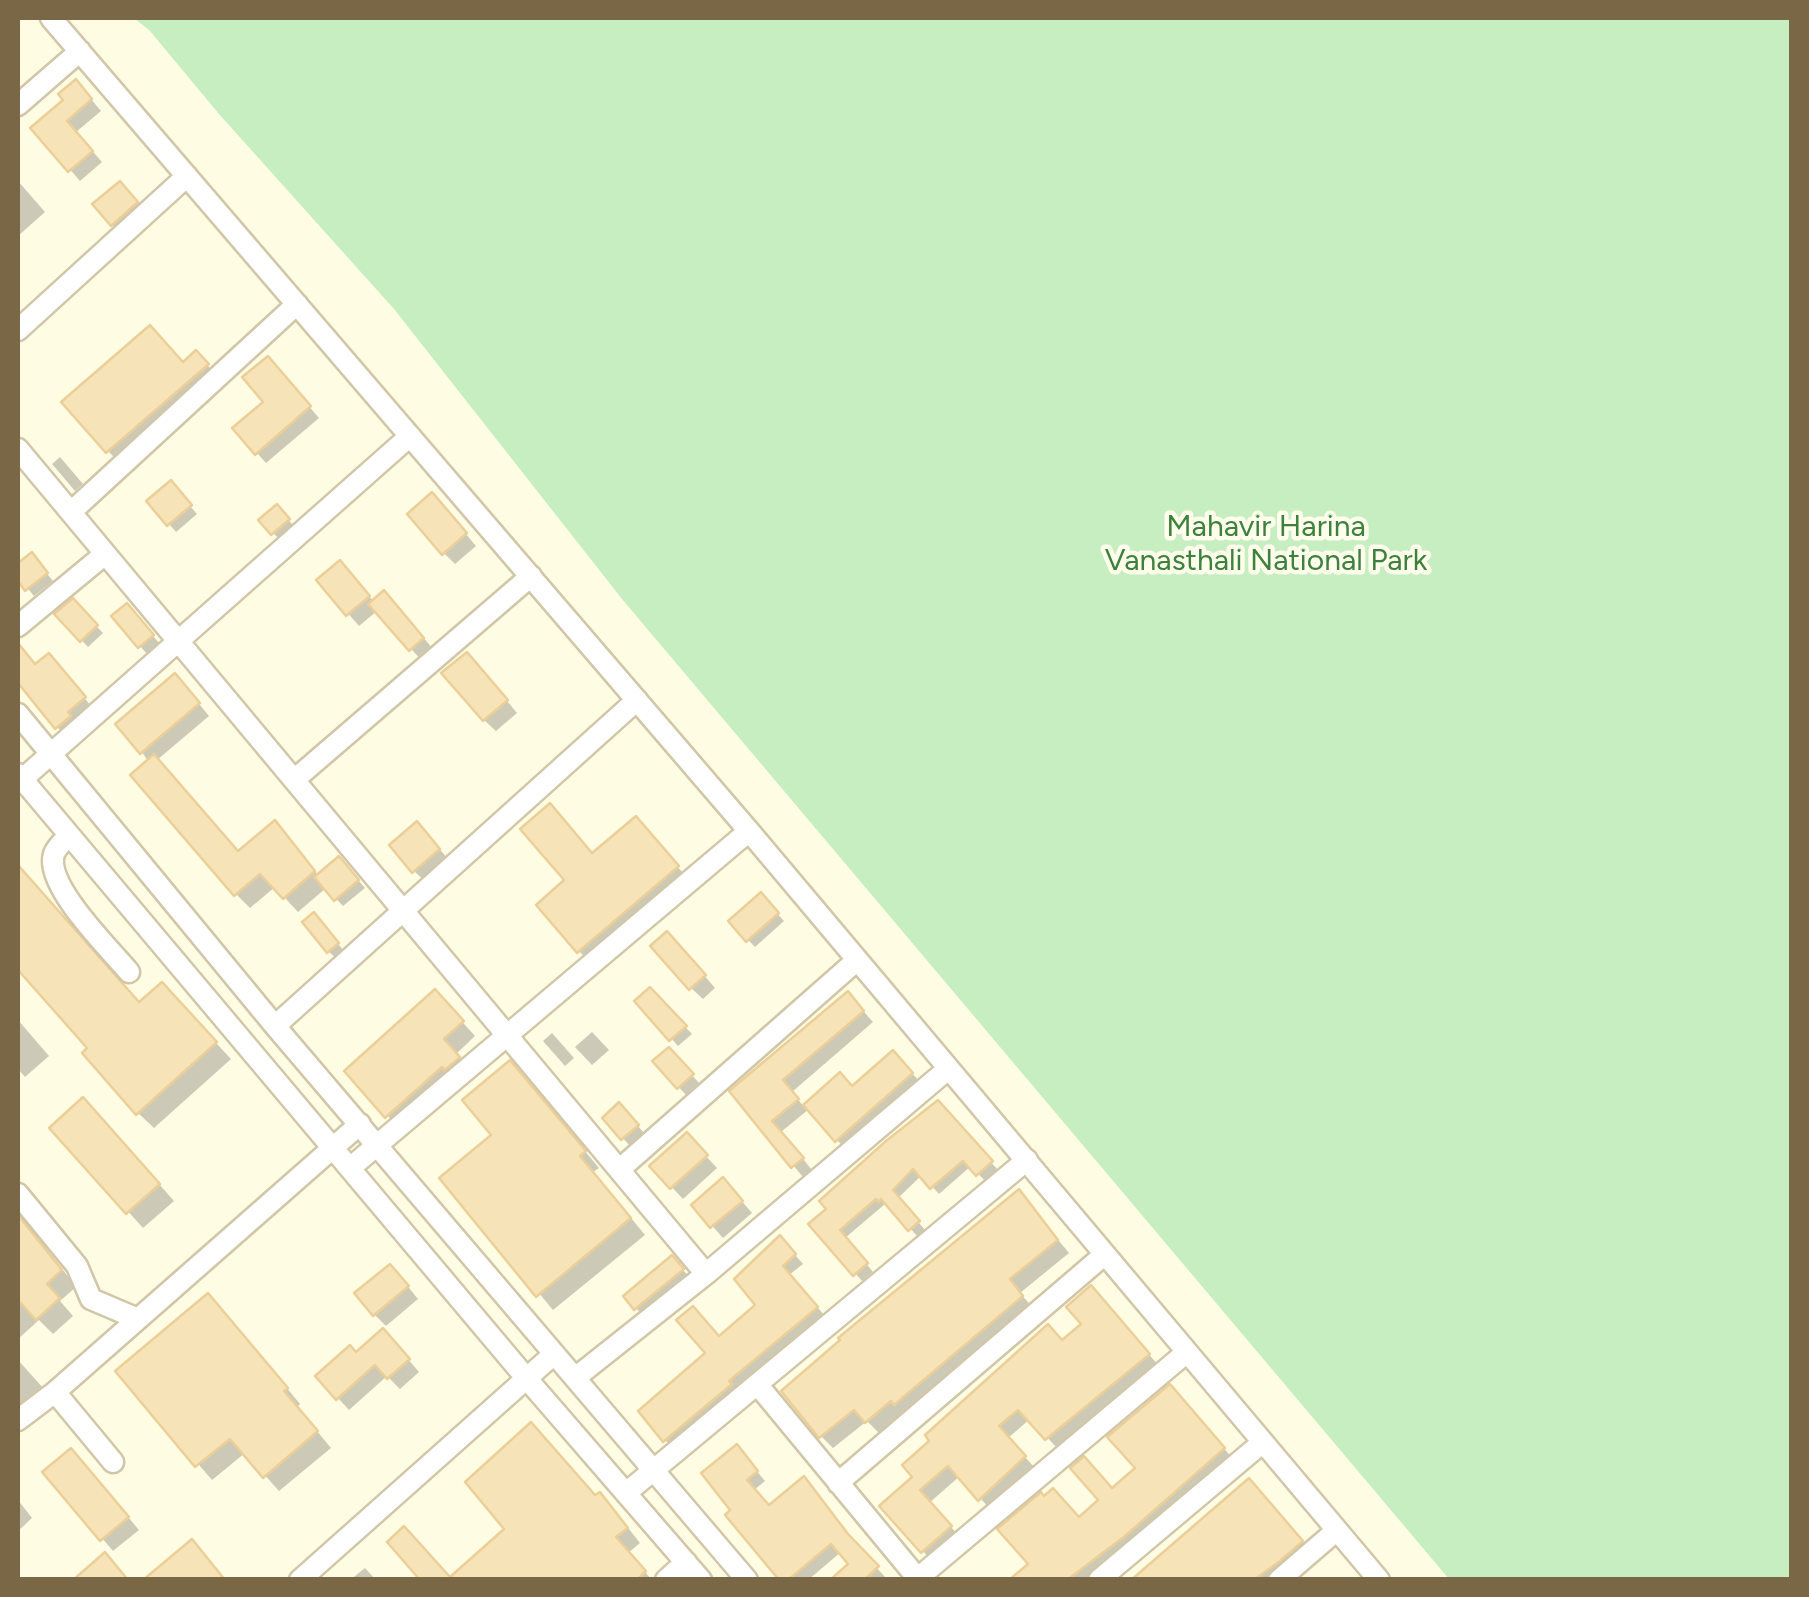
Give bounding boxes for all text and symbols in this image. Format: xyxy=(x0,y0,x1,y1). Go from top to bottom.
park label: Mahavir Harina Vanasthali National Park xyxy=(1105,509,1427,580)

